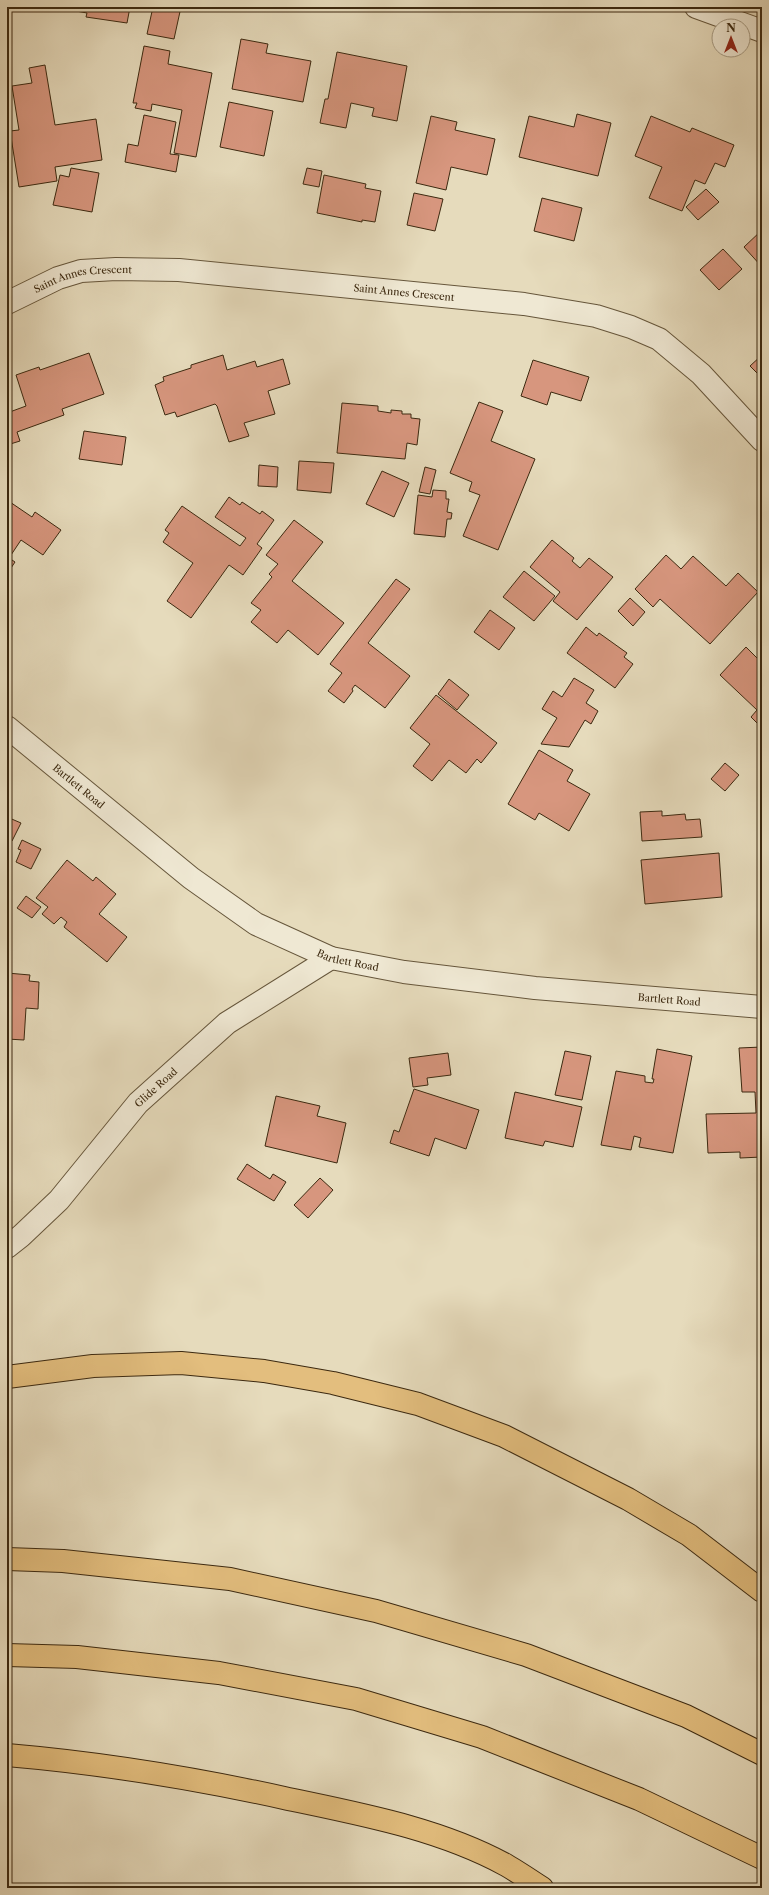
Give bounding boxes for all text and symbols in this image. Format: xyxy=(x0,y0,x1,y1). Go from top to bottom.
north arrow xyxy=(711,18,751,58)
text: N xyxy=(726,21,736,35)
street label: Saint Annes Crescent xyxy=(32,263,132,296)
street label: Saint Annes Crescent xyxy=(353,281,456,304)
street label: Bartlett Road xyxy=(50,761,107,811)
street label: Bartlett Road xyxy=(315,947,380,974)
street label: Bartlett Road xyxy=(637,991,701,1009)
street label: Glide Road xyxy=(132,1065,180,1110)

